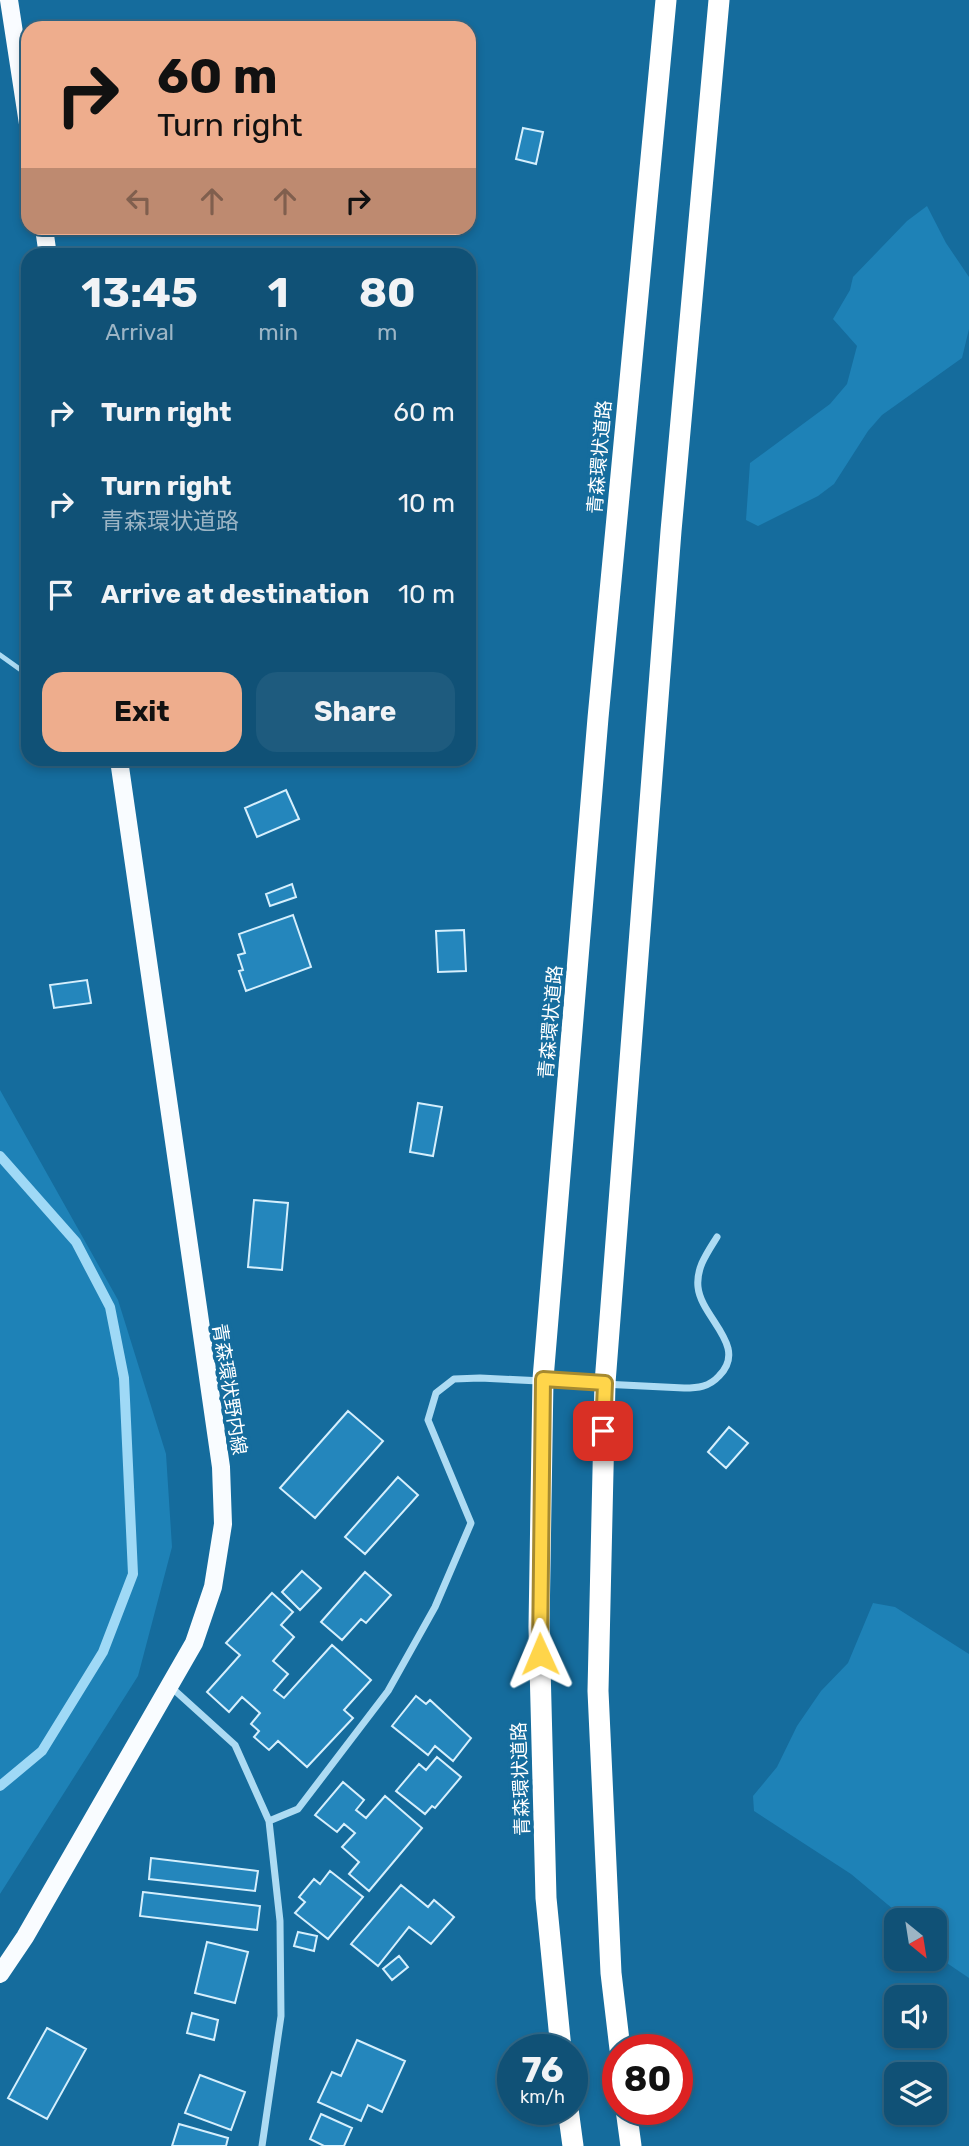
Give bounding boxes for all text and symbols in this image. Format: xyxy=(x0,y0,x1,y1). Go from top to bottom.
text: 60 m xyxy=(157,47,278,105)
icon: right xyxy=(42,49,133,140)
text: Turn right xyxy=(157,106,302,144)
icon: left xyxy=(120,182,158,220)
icon: ahead xyxy=(193,182,231,220)
icon: ahead xyxy=(266,182,304,220)
icon: right xyxy=(339,182,377,220)
text: 13:45 xyxy=(81,268,198,318)
text: 1 xyxy=(268,268,289,318)
text: 80 xyxy=(359,268,416,318)
text: Arrival xyxy=(105,318,174,346)
text: min xyxy=(258,318,298,346)
text: m xyxy=(377,318,397,346)
icon: right xyxy=(42,394,80,432)
text: Turn right xyxy=(101,397,231,428)
text: 60 m xyxy=(393,397,455,428)
street label: 青森環状道路 xyxy=(583,399,616,515)
text: Turn right xyxy=(101,471,231,502)
icon: right xyxy=(42,485,80,523)
text: 10 m xyxy=(398,488,455,519)
text: 青森環状道路 xyxy=(101,507,239,535)
icon: arrive xyxy=(42,576,80,614)
text: Arrive at destination xyxy=(101,579,369,610)
text: 10 m xyxy=(398,579,455,610)
button: Exit xyxy=(42,672,242,752)
button: Share xyxy=(256,672,455,752)
street label: 青森環状道路 xyxy=(534,964,567,1080)
street label: 青森環状野内線 xyxy=(208,1322,251,1457)
pin xyxy=(573,1401,633,1461)
icon: arrive xyxy=(584,1412,622,1450)
position arrow xyxy=(503,1617,577,1691)
street label: 青森環状道路 xyxy=(507,1722,534,1836)
north arrow xyxy=(884,1908,947,1970)
map controls xyxy=(884,1908,947,2125)
button: sound xyxy=(884,1985,947,2048)
speed limit sign: 80 xyxy=(602,2034,693,2125)
text: 76 xyxy=(522,2049,563,2091)
button: layers xyxy=(884,2062,947,2125)
text: km/h xyxy=(520,2086,565,2108)

